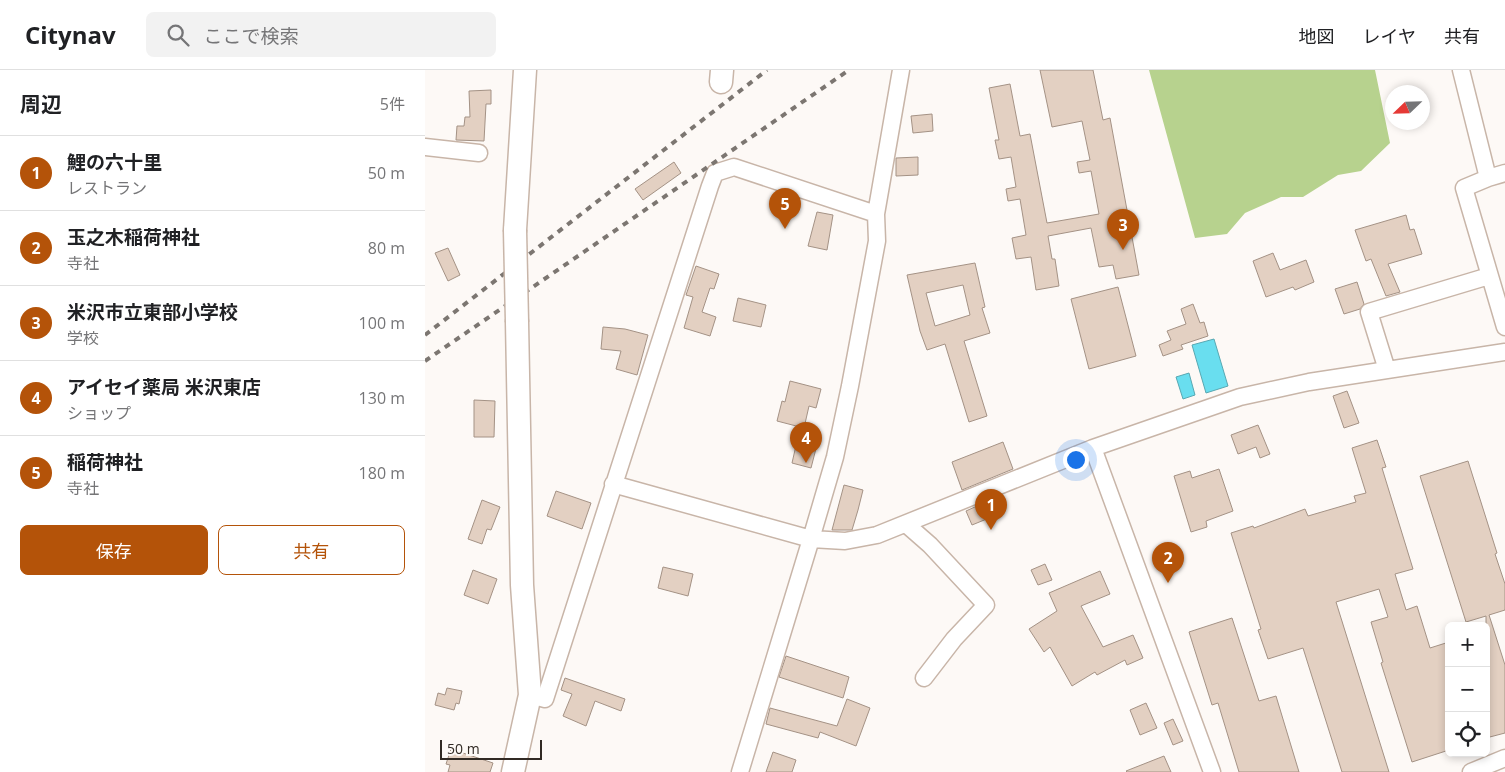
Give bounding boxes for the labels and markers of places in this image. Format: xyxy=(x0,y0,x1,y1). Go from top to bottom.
pin: 5 xyxy=(769,188,801,229)
pin: 3 xyxy=(1107,209,1139,250)
pin: 4 xyxy=(790,422,822,463)
pin: 1 xyxy=(975,489,1007,530)
pin: 2 xyxy=(1152,542,1184,583)

